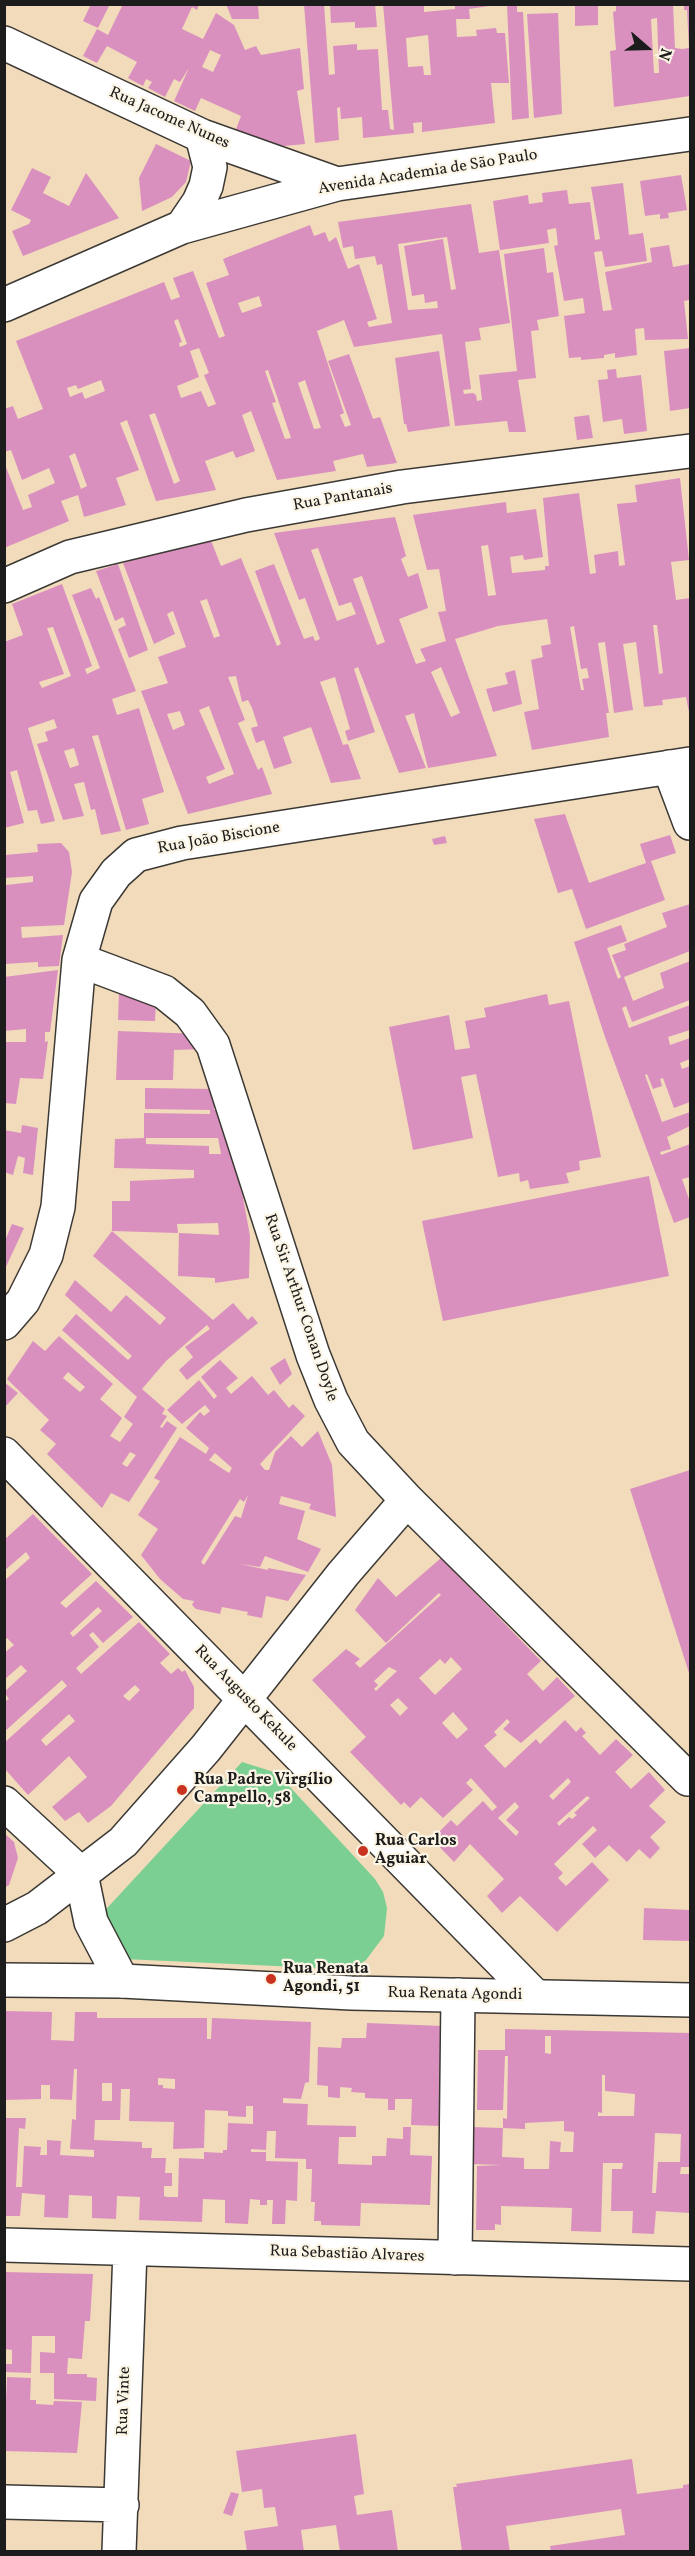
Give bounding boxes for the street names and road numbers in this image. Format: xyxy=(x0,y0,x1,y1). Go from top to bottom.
street label: Rua Jacome Nunes xyxy=(106,84,232,154)
street label: Avenida Academia de São Paulo xyxy=(317,146,539,200)
street label: Rua Pantanais xyxy=(292,480,394,516)
street label: Rua João Biscione xyxy=(156,819,282,859)
street label: Rua Sir Arthur Conan Doyle xyxy=(259,1212,341,1404)
street label: Rua Augusto Kekule xyxy=(189,1642,301,1756)
street label: Rua Renata Agondi xyxy=(387,1984,523,2006)
street label: Rua Sebastião Alvares xyxy=(269,2243,425,2267)
street label: Rua Vinte xyxy=(114,2366,136,2436)

